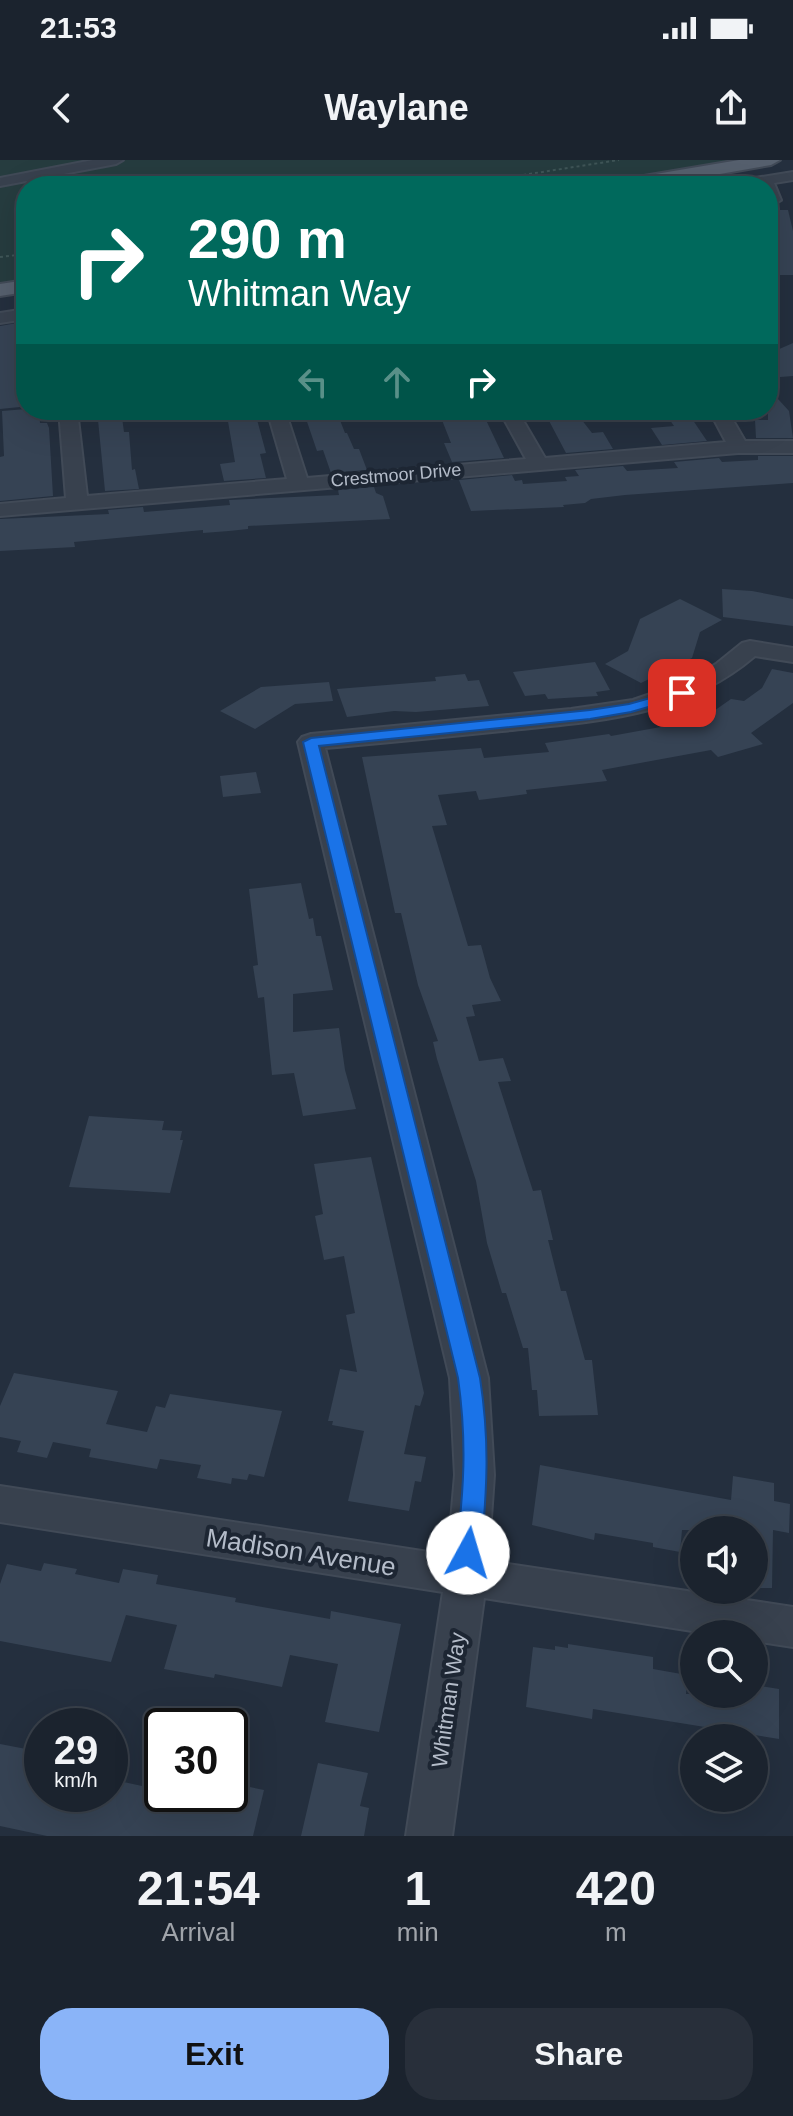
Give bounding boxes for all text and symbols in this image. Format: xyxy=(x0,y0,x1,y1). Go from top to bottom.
text: 21:53 xyxy=(40,11,117,44)
icon: back xyxy=(40,86,84,130)
icon: share xyxy=(709,86,753,130)
text: Waylane xyxy=(324,87,469,128)
text: 290 m xyxy=(188,207,347,270)
icon: right xyxy=(56,208,160,312)
text: Whitman Way xyxy=(188,273,411,314)
icon: left xyxy=(291,360,335,404)
icon: ahead xyxy=(375,360,419,404)
icon: right xyxy=(459,360,503,404)
street label: Crestmoor Drive xyxy=(330,459,462,491)
pin xyxy=(648,659,716,727)
icon: arrive xyxy=(660,671,704,715)
position arrow xyxy=(426,1511,510,1595)
map controls xyxy=(680,1516,768,1812)
button: sound xyxy=(680,1516,768,1604)
street label: Madison Avenue xyxy=(204,1522,398,1582)
button: search xyxy=(680,1620,768,1708)
street label: Whitman Way xyxy=(427,1631,470,1769)
speed limit sign: 30 xyxy=(144,1708,248,1812)
button: layers xyxy=(680,1724,768,1812)
text: 29 xyxy=(54,1728,98,1772)
text: km/h xyxy=(54,1769,98,1791)
text: 21:54 xyxy=(137,1862,260,1915)
text: 1 xyxy=(404,1862,431,1915)
text: 420 xyxy=(576,1862,656,1915)
text: Arrival xyxy=(162,1917,235,1947)
text: min xyxy=(397,1917,439,1947)
text: m xyxy=(605,1917,627,1947)
button: Exit xyxy=(40,2008,389,2100)
button: Share xyxy=(405,2008,753,2100)

